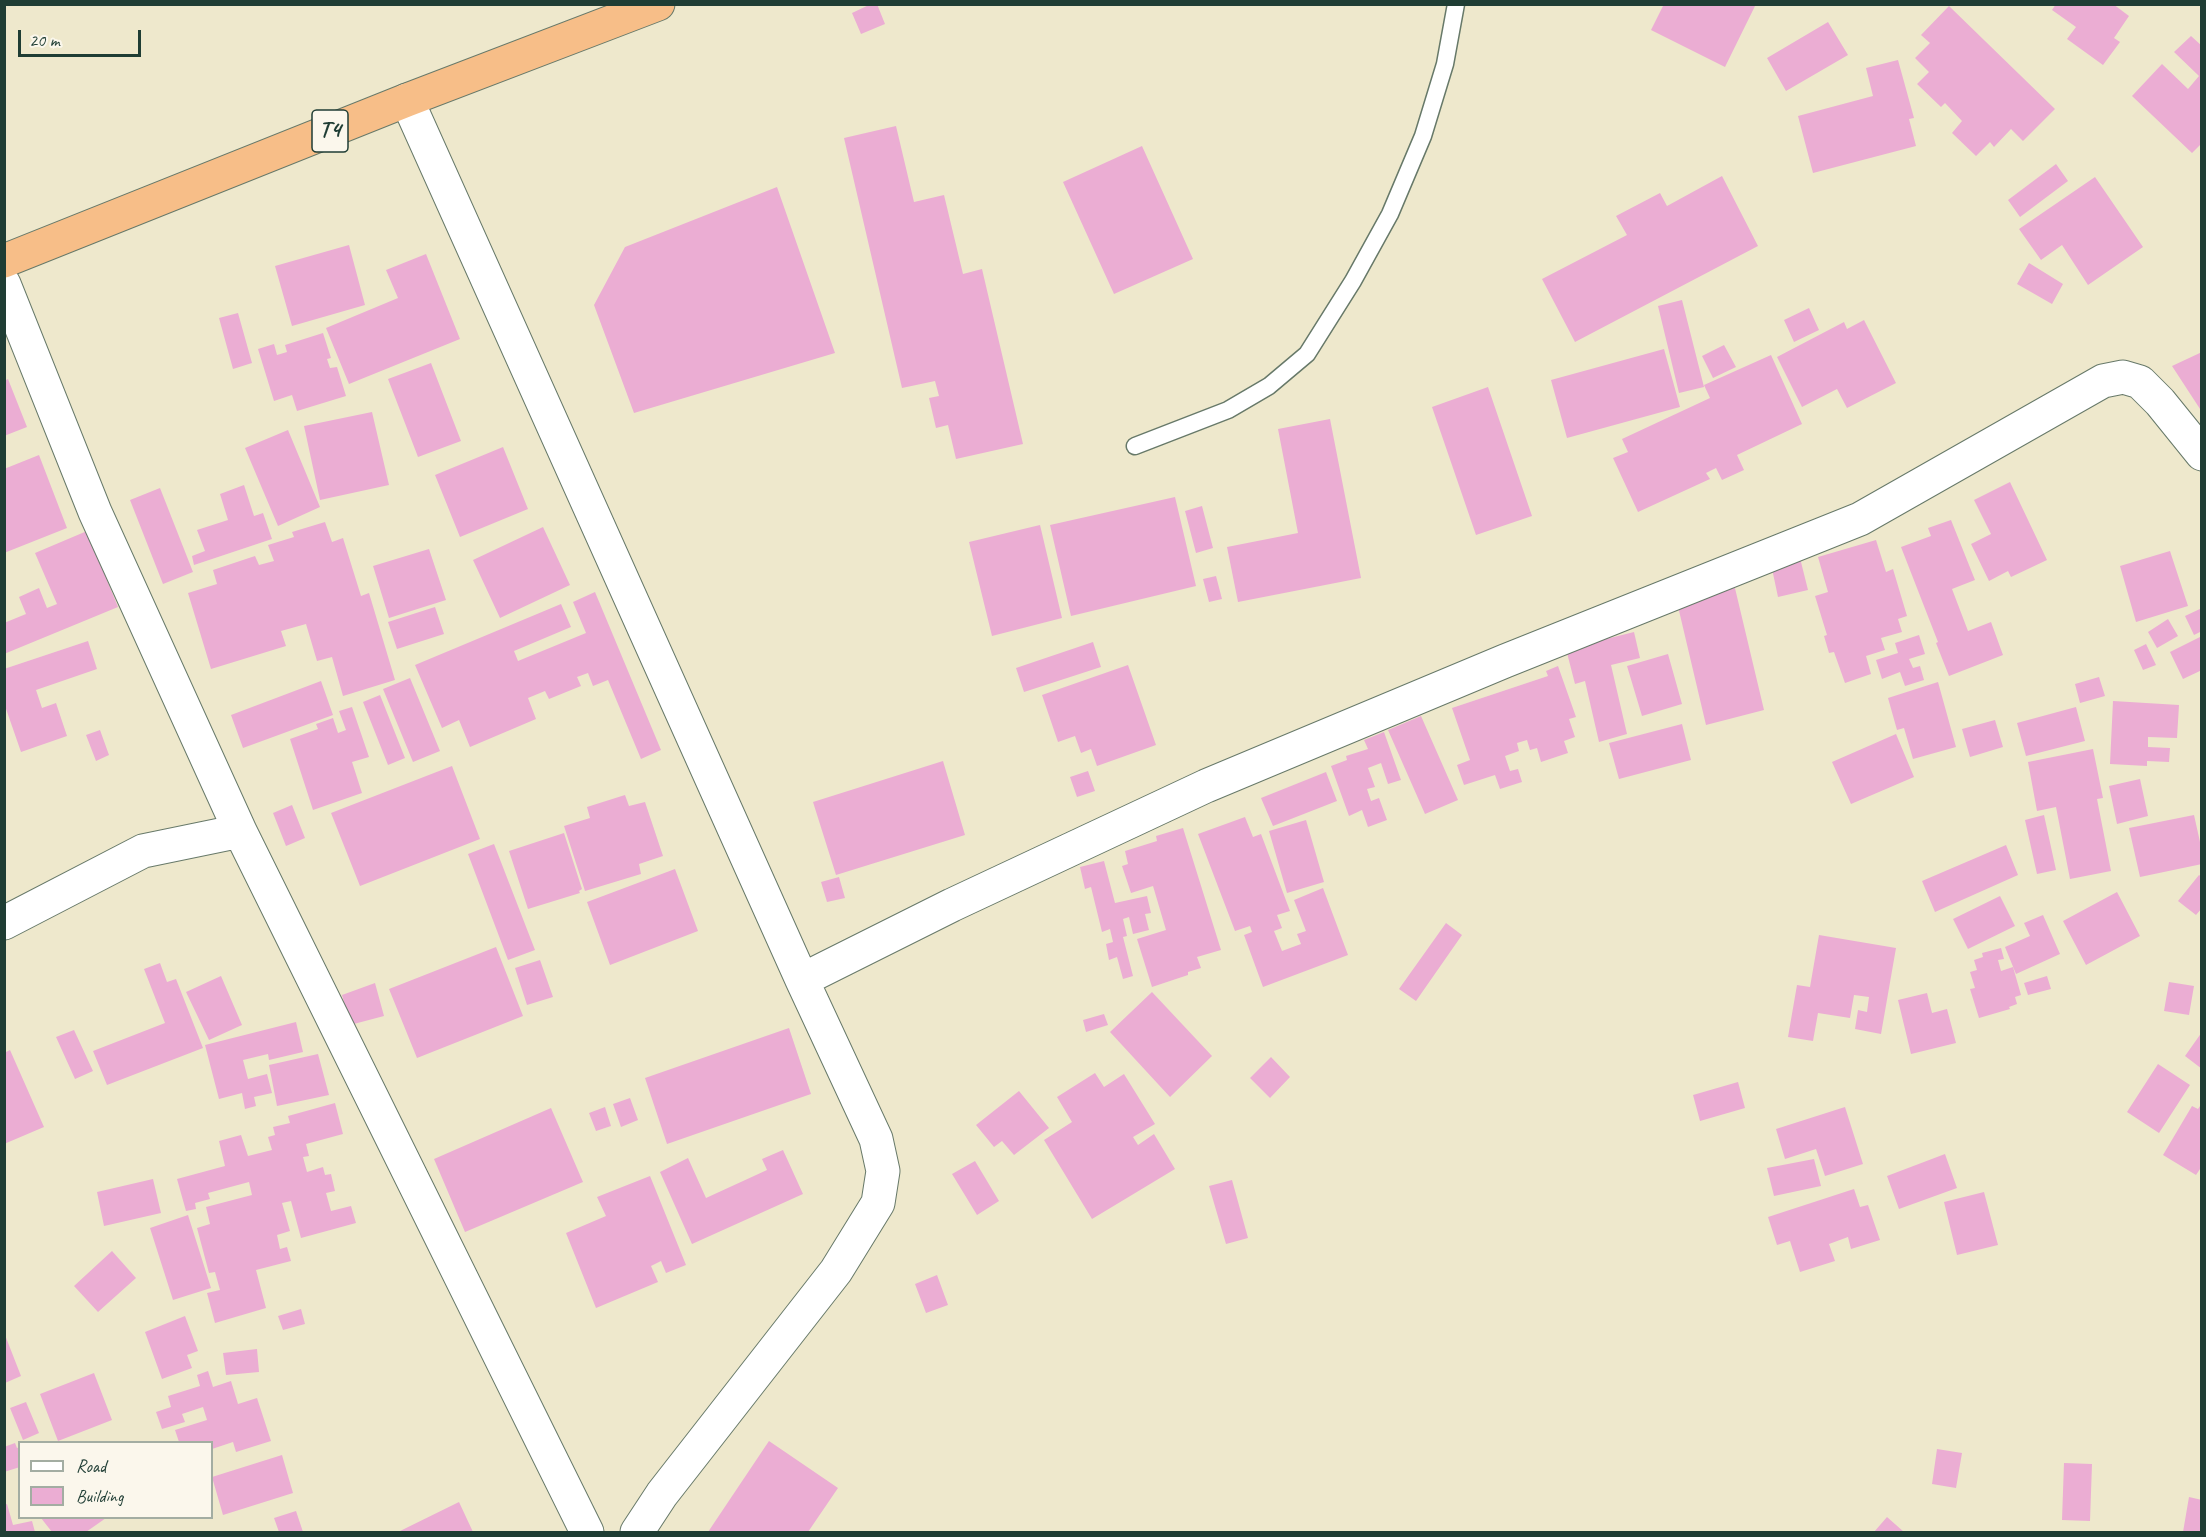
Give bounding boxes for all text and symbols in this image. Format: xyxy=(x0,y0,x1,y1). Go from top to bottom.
scale bar xyxy=(21,18,144,56)
text: 20 m xyxy=(29,29,60,51)
road number: T4 xyxy=(312,110,348,152)
legend xyxy=(18,1441,213,1519)
text: Road xyxy=(76,1455,106,1477)
text: Building xyxy=(76,1485,123,1507)

